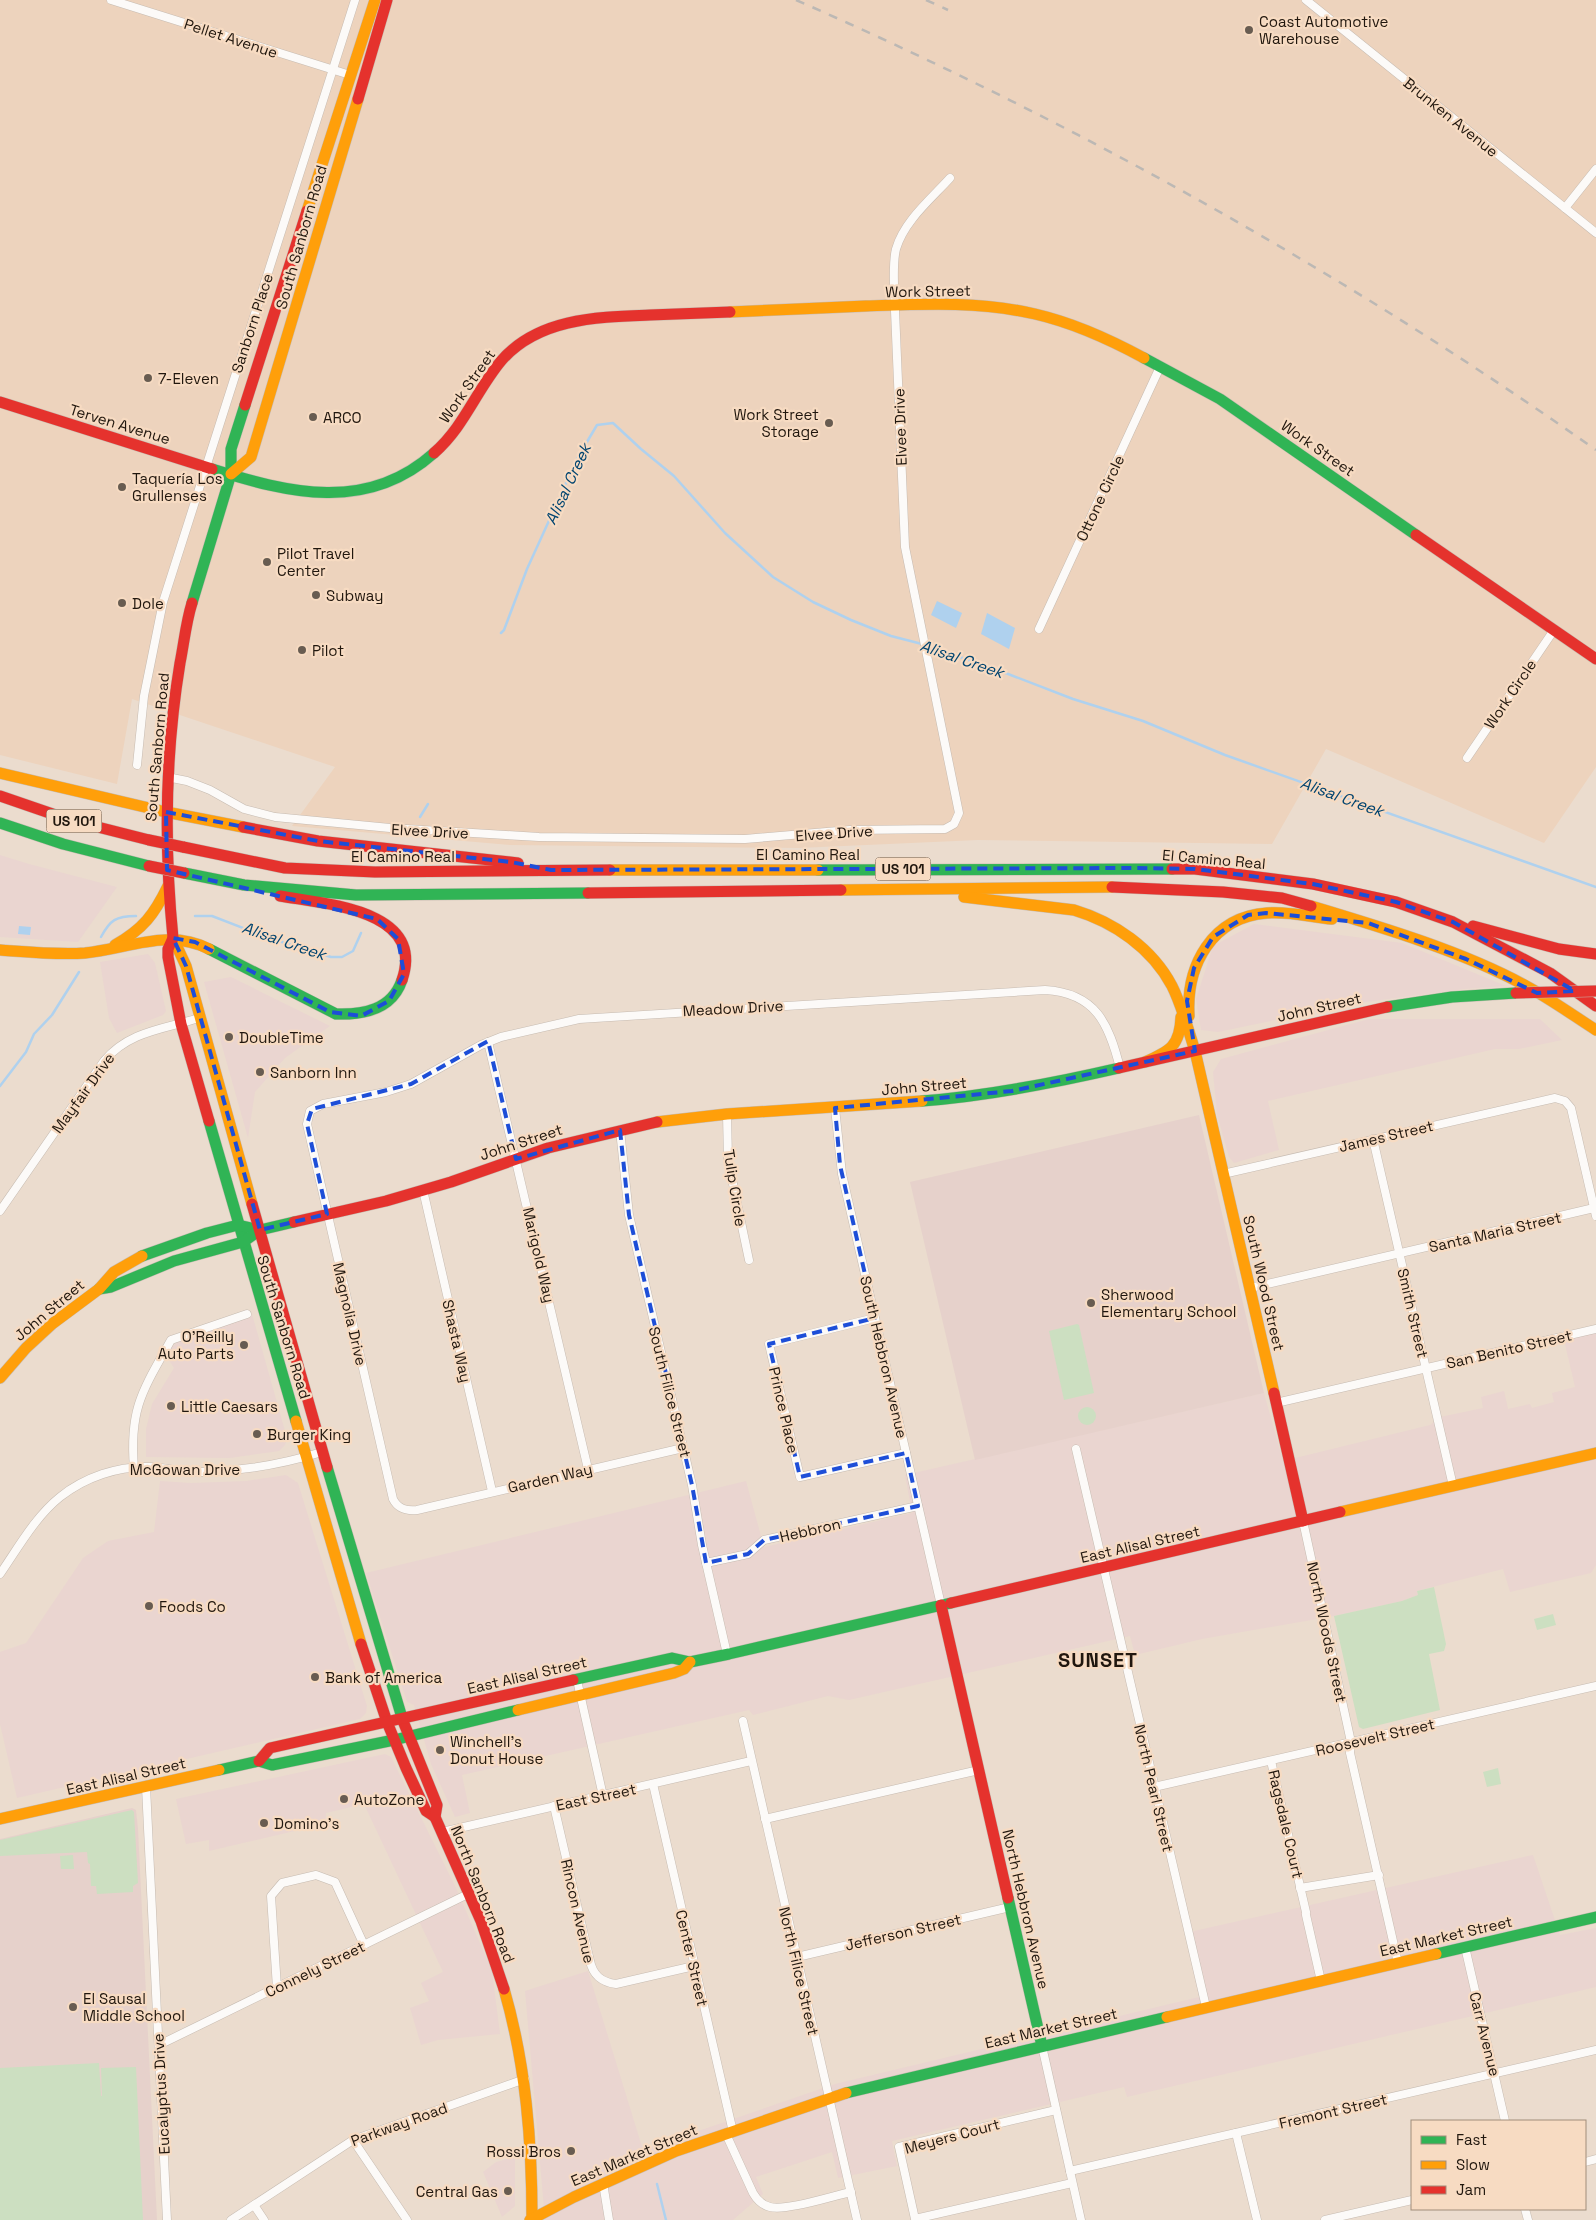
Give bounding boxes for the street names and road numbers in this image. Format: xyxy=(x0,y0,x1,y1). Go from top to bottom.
street label: Pellet Avenue xyxy=(182,14,280,62)
street label: Brunken Avenue xyxy=(1400,73,1502,161)
street label: South Sanborn Road xyxy=(271,163,331,311)
street label: Sanborn Place xyxy=(227,271,277,375)
street label: Work Street xyxy=(885,281,971,301)
street label: Work Street xyxy=(435,345,499,427)
street label: Elvee Drive xyxy=(889,388,911,466)
street label: Terven Avenue xyxy=(67,400,173,448)
street label: Work Street xyxy=(1277,416,1359,480)
street label: Ottone Circle xyxy=(1072,452,1128,544)
street label: Work Circle xyxy=(1480,655,1540,732)
street label: South Sanborn Road xyxy=(141,672,173,822)
road number: US 101 xyxy=(46,809,102,832)
street label: Elvee Drive xyxy=(391,819,469,843)
street label: Elvee Drive xyxy=(795,821,873,845)
street label: El Camino Real xyxy=(756,845,860,864)
street label: El Camino Real xyxy=(1161,845,1267,873)
street label: El Camino Real xyxy=(351,847,455,866)
road number: US 101 xyxy=(876,858,930,881)
street label: John Street xyxy=(1275,988,1363,1026)
street label: Meadow Drive xyxy=(682,996,784,1020)
street label: Mayfair Drive xyxy=(47,1049,119,1137)
street label: John Street xyxy=(880,1073,968,1099)
street label: James Street xyxy=(1337,1116,1435,1156)
street label: John Street xyxy=(477,1120,565,1164)
street label: Tulip Circle xyxy=(720,1148,750,1228)
street label: Marigold Way xyxy=(519,1205,559,1305)
street label: Santa Maria Street xyxy=(1427,1207,1563,1256)
street label: South Wood Street xyxy=(1239,1213,1289,1353)
street label: South Sanborn Road xyxy=(253,1253,315,1401)
street label: Magnolia Drive xyxy=(329,1261,371,1368)
street label: Smith Street xyxy=(1393,1266,1433,1360)
street label: South Hebbron Avenue xyxy=(856,1274,912,1440)
street label: John Street xyxy=(10,1275,88,1345)
street label: Shasta Way xyxy=(438,1298,476,1384)
street label: South Filice Street xyxy=(645,1325,695,1460)
street label: San Benito Street xyxy=(1444,1325,1574,1373)
street label: Prince Place xyxy=(765,1365,803,1455)
street label: Garden Way xyxy=(506,1459,594,1497)
street label: McGowan Drive xyxy=(130,1460,240,1479)
street label: Hebbron xyxy=(778,1514,842,1546)
street label: East Alisal Street xyxy=(1078,1521,1202,1567)
street label: North Woods Street xyxy=(1303,1560,1351,1704)
street label: East Alisal Street xyxy=(465,1652,589,1698)
street label: Roosevelt Street xyxy=(1314,1714,1436,1760)
street label: North Pearl Street xyxy=(1130,1722,1178,1854)
street label: East Alisal Street xyxy=(64,1753,188,1799)
street label: Ragsdale Court xyxy=(1264,1768,1308,1880)
street label: East Street xyxy=(554,1779,638,1815)
street label: North Sanborn Road xyxy=(447,1823,519,1965)
street label: North Hebbron Avenue xyxy=(998,1827,1054,1991)
street label: Rincon Avenue xyxy=(557,1857,599,1965)
street label: North Filice Street xyxy=(775,1905,823,2037)
street label: Center Street xyxy=(672,1908,712,2008)
street label: Jefferson Street xyxy=(843,1909,963,1955)
street label: East Market Street xyxy=(1378,1911,1514,1961)
street label: Connely Street xyxy=(262,1937,368,2001)
street label: Carr Avenue xyxy=(1465,1990,1505,2078)
street label: East Market Street xyxy=(983,2003,1119,2053)
street label: Eucalyptus Drive xyxy=(148,2033,174,2155)
street label: Fremont Street xyxy=(1277,2089,1389,2133)
street label: Parkway Road xyxy=(348,2098,450,2150)
street label: Meyers Court xyxy=(902,2114,1002,2158)
street label: East Market Street xyxy=(568,2120,700,2190)

